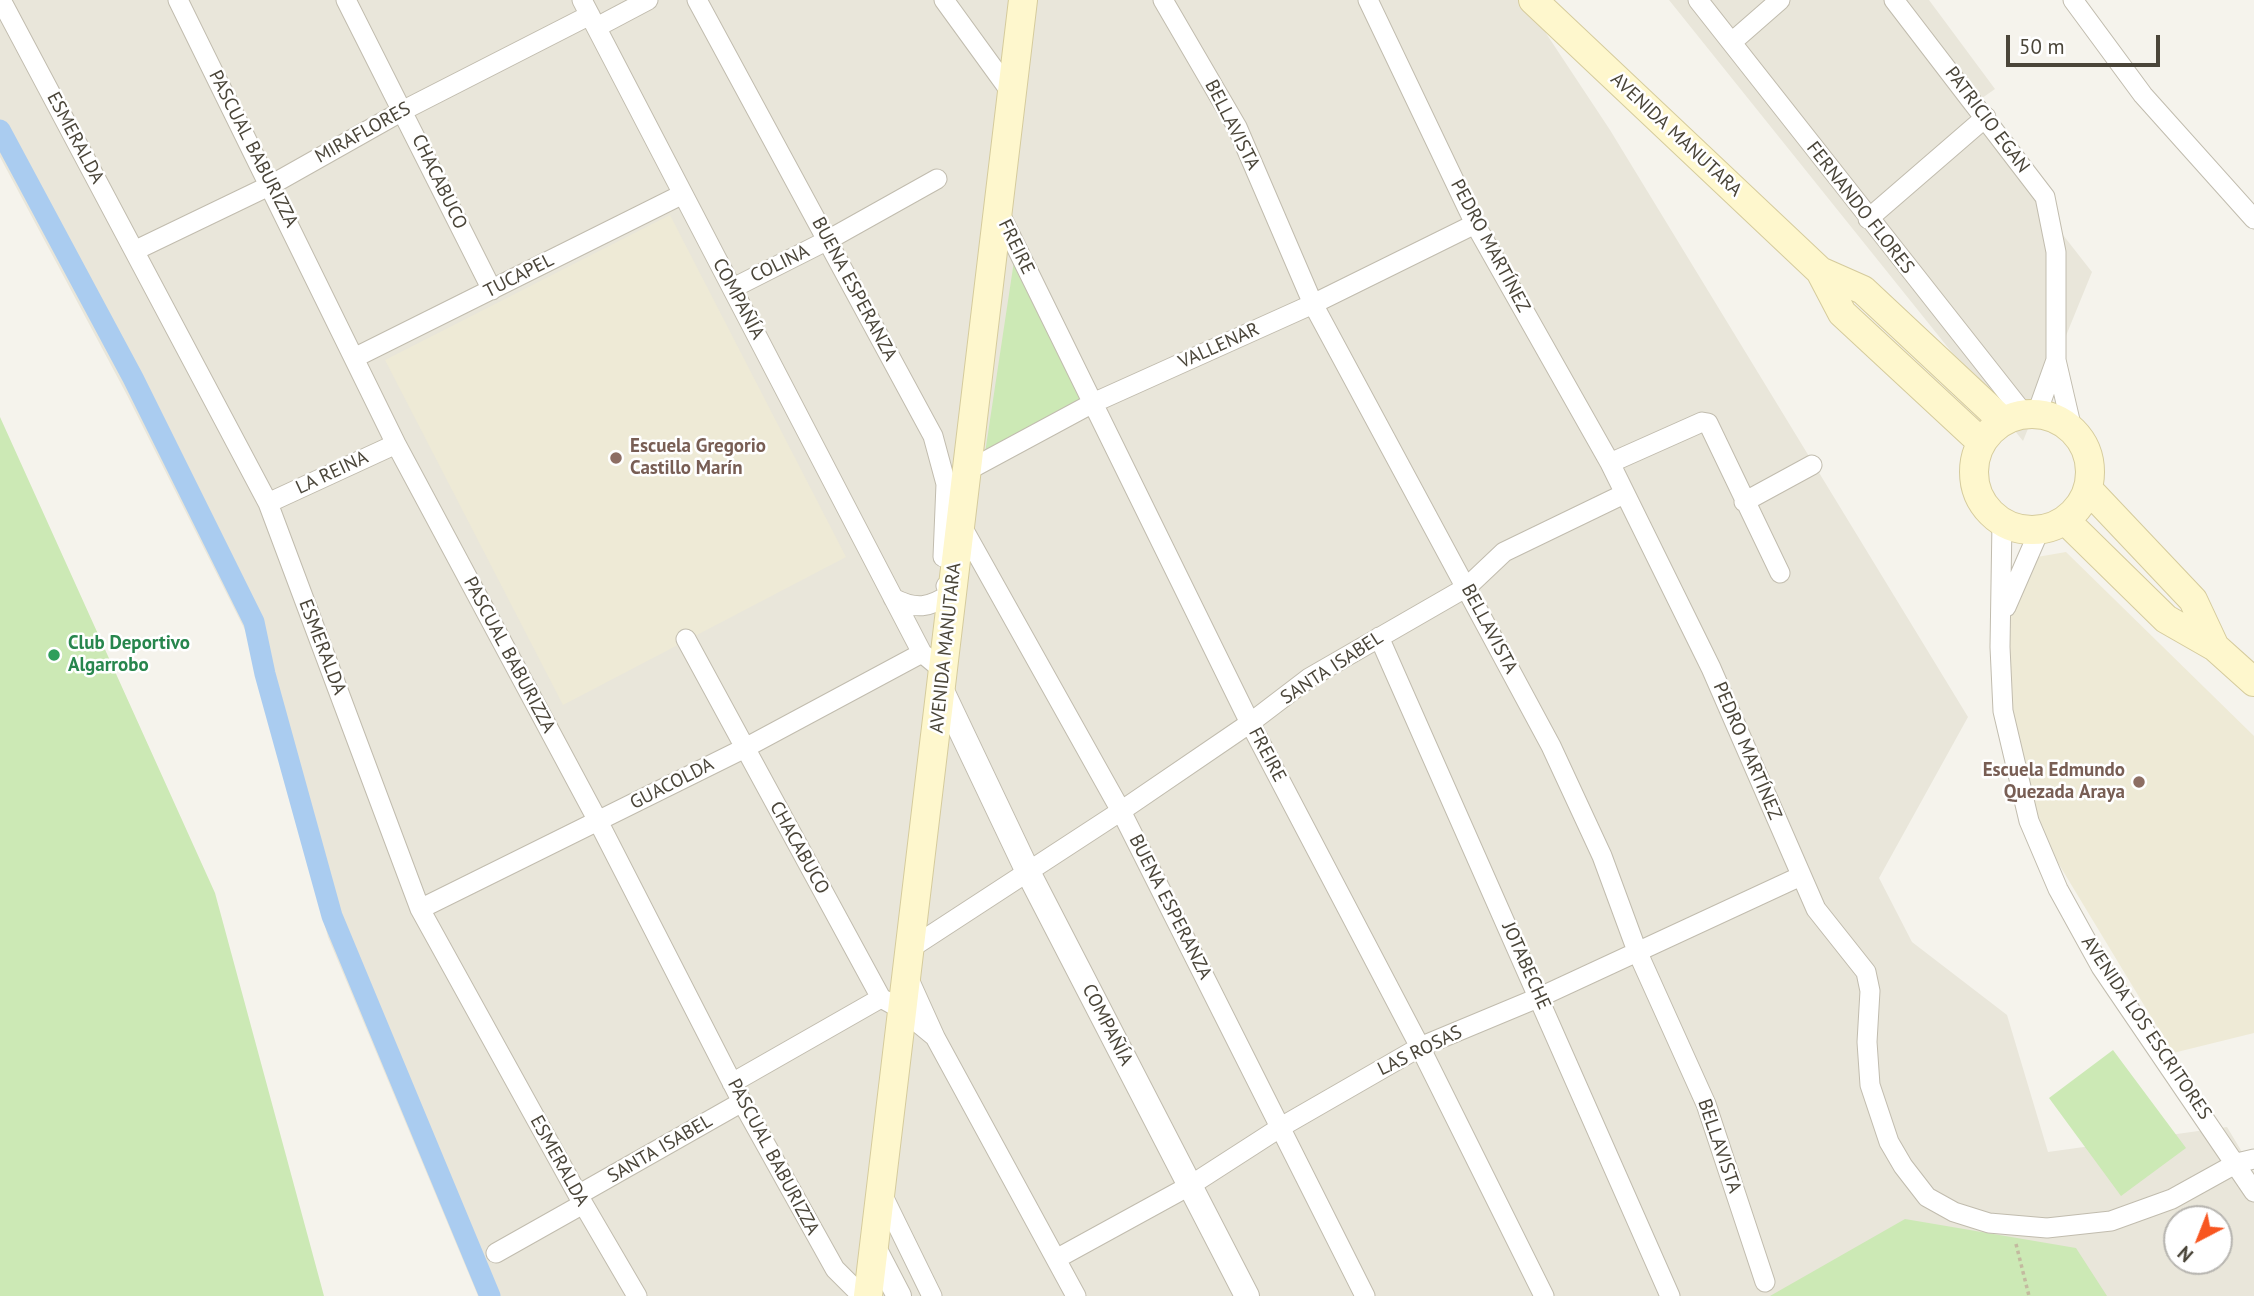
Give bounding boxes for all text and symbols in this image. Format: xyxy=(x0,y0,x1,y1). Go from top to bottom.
scale bar xyxy=(2009,21,2163,65)
text: 50 m xyxy=(2019,33,2065,60)
street label: PATRICIO EGAN xyxy=(1940,63,2034,177)
street label: PASCUAL BABURIZZA xyxy=(203,67,303,231)
street label: AVENIDA MANUTARA xyxy=(1606,68,1746,202)
street label: BELLAVISTA xyxy=(1200,76,1264,174)
street label: ESMERALDA xyxy=(41,88,109,188)
street label: MIRAFLORES xyxy=(311,97,415,169)
street label: CHACABUCO xyxy=(406,131,472,233)
street label: FERNANDO FLORES xyxy=(1801,137,1919,279)
street label: PEDRO MARTÍNEZ xyxy=(1445,176,1535,316)
street label: BUENA ESPERANZA xyxy=(806,213,902,365)
street label: FREIRE xyxy=(993,216,1039,278)
street label: COLINA xyxy=(747,240,813,288)
street label: TUCAPEL xyxy=(480,249,558,303)
street label: COMPAÑÍA xyxy=(707,255,769,343)
street label: VALLENAR xyxy=(1175,318,1263,374)
place label: Escuela Gregorio Castillo Marín xyxy=(630,436,766,480)
street label: LA REINA xyxy=(292,446,372,500)
marker: Escuela Gregorio Castillo Marín xyxy=(608,450,624,466)
street label: AVENIDA MANUTARA xyxy=(926,562,966,734)
street label: PASCUAL BABURIZZA xyxy=(458,573,560,737)
street label: BELLAVISTA xyxy=(1456,580,1522,678)
street label: ESMERALDA xyxy=(293,596,351,698)
street label: SANTA ISABEL xyxy=(1277,626,1387,710)
place label: Club Deportivo Algarrobo xyxy=(68,633,190,677)
marker: Club Deportivo Algarrobo xyxy=(46,647,62,663)
street label: PEDRO MARTÍNEZ xyxy=(1708,679,1786,823)
street label: FREIRE xyxy=(1243,724,1291,786)
street label: GUACOLDA xyxy=(626,753,718,815)
place label: Escuela Edmundo Quezada Araya xyxy=(1983,760,2125,804)
marker: Escuela Edmundo Quezada Araya xyxy=(2131,774,2147,790)
street label: CHACABUCO xyxy=(764,798,834,898)
street label: BUENA ESPERANZA xyxy=(1124,831,1216,983)
street label: JOTABECHE xyxy=(1497,919,1555,1013)
street label: AVENIDA LOS ESCRITORES xyxy=(2076,932,2216,1124)
street label: COMPAÑÍA xyxy=(1077,980,1137,1070)
street label: LAS ROSAS xyxy=(1374,1021,1466,1081)
street label: PASCUAL BABURIZZA xyxy=(722,1075,824,1239)
street label: BELLAVISTA xyxy=(1692,1096,1746,1196)
street label: SANTA ISABEL xyxy=(604,1110,716,1188)
street label: ESMERALDA xyxy=(525,1112,593,1210)
north arrow xyxy=(2163,1205,2233,1275)
text: N xyxy=(2173,1241,2198,1267)

